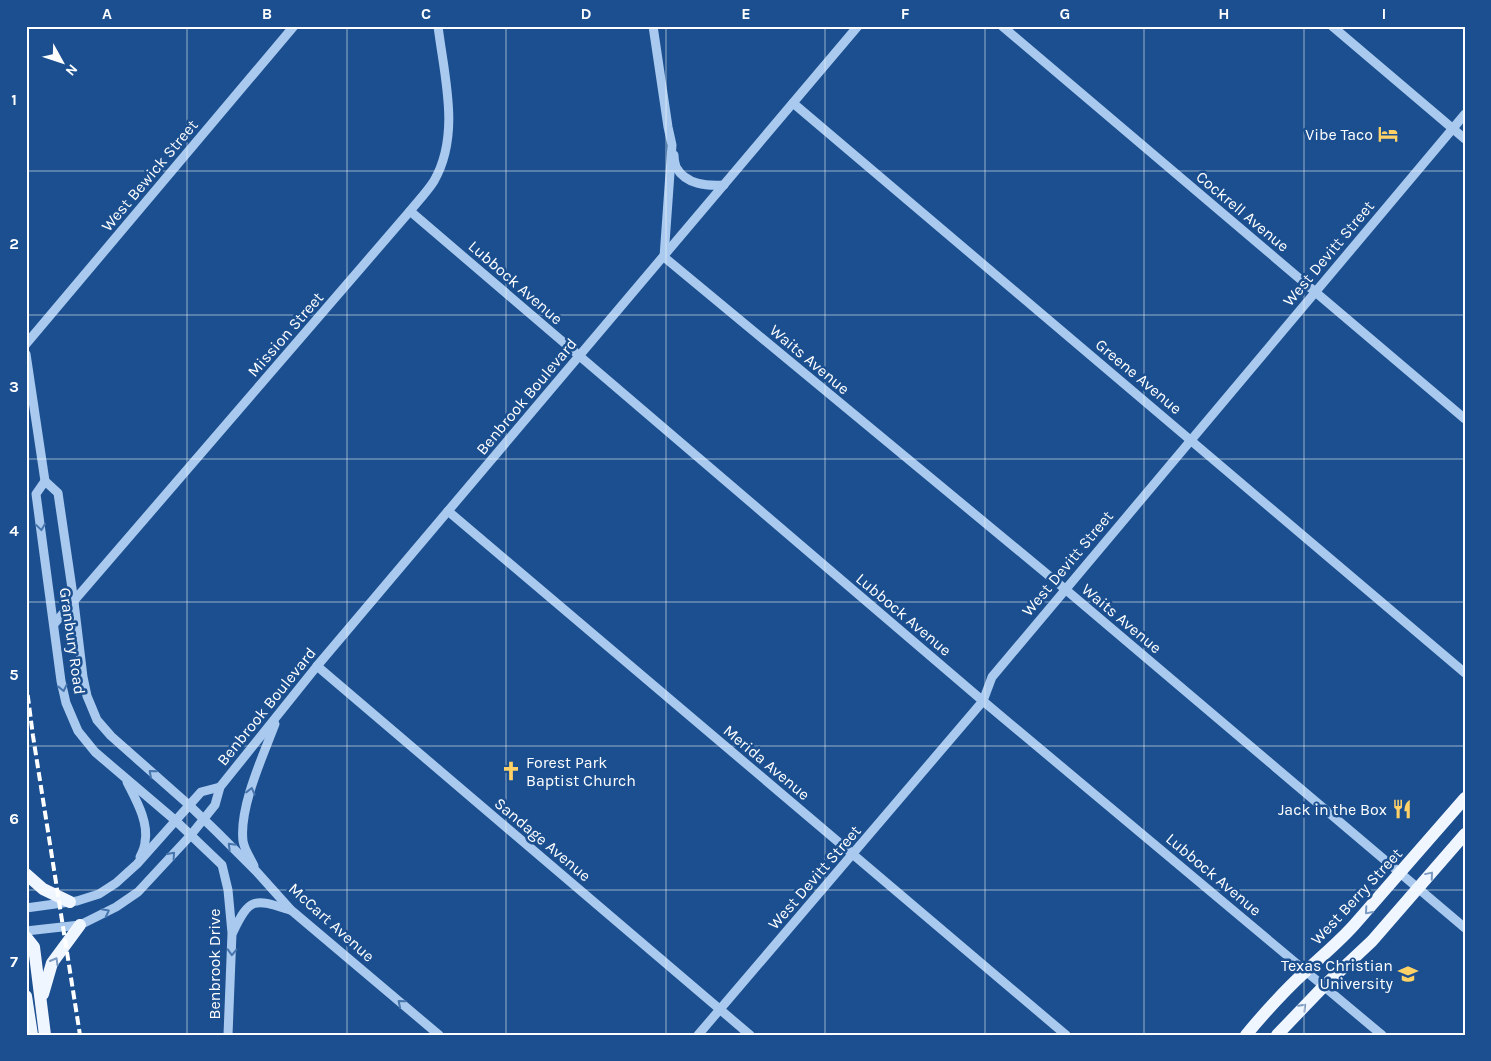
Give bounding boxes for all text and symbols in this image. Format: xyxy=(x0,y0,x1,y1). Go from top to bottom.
text: A xyxy=(102,4,112,23)
text: B xyxy=(262,4,272,23)
text: C xyxy=(421,4,431,23)
text: D xyxy=(581,4,592,23)
text: E xyxy=(741,4,751,23)
text: F xyxy=(901,4,910,23)
text: G xyxy=(1060,4,1070,23)
text: H xyxy=(1218,4,1230,23)
text: I xyxy=(1382,4,1386,23)
north arrow xyxy=(38,38,88,88)
text: N xyxy=(62,61,81,79)
text: 1 xyxy=(11,90,17,109)
street label: West Bewick Street xyxy=(97,116,202,235)
hotel icon: Vibe Taco xyxy=(1377,123,1399,145)
place label: Vibe Taco xyxy=(1305,125,1373,144)
street label: Cockrell Avenue xyxy=(1192,167,1293,256)
street label: West Devitt Street xyxy=(1279,197,1378,310)
text: 2 xyxy=(9,234,19,253)
street label: Lubbock Avenue xyxy=(465,236,567,328)
street label: Mission Street xyxy=(243,288,327,381)
street label: Waits Avenue xyxy=(766,321,853,398)
street label: Benbrook Boulevard xyxy=(472,334,581,459)
street label: Greene Avenue xyxy=(1092,335,1186,418)
text: 3 xyxy=(9,377,19,396)
street label: West Devitt Street xyxy=(1018,507,1117,620)
text: 4 xyxy=(9,521,19,540)
one-way arrow xyxy=(35,523,46,531)
street label: Lubbock Avenue xyxy=(852,569,955,660)
street label: Waits Avenue xyxy=(1078,580,1165,657)
street label: Granbury Road xyxy=(56,586,89,696)
street label: Benbrook Boulevard xyxy=(213,643,320,769)
text: 5 xyxy=(9,665,19,684)
one-way arrow xyxy=(57,683,68,692)
street label: Merida Avenue xyxy=(720,721,814,804)
place label: Forest Park Baptist Church xyxy=(526,753,636,790)
church icon: Forest Park Baptist Church xyxy=(500,760,522,782)
one-way arrow xyxy=(149,770,158,779)
one-way arrow xyxy=(245,787,256,796)
street label: Sandage Avenue xyxy=(491,793,595,885)
restaurant icon: Jack in the Box xyxy=(1391,798,1413,820)
place label: Jack in the Box xyxy=(1278,800,1387,819)
text: 6 xyxy=(9,809,19,828)
street label: West Devitt Street xyxy=(764,821,865,933)
street label: Lubbock Avenue xyxy=(1162,829,1265,920)
one-way arrow xyxy=(228,843,237,852)
street label: West Berry Street xyxy=(1307,844,1406,949)
one-way arrow xyxy=(167,852,175,861)
one-way arrow xyxy=(1424,871,1433,880)
street label: McCart Avenue xyxy=(285,879,378,966)
one-way arrow xyxy=(1364,905,1373,914)
one-way arrow xyxy=(101,908,110,918)
street label: Benbrook Drive xyxy=(205,909,224,1019)
one-way arrow xyxy=(226,948,237,956)
text: 7 xyxy=(10,952,18,971)
place label: Texas Christian University xyxy=(1281,956,1394,993)
one-way arrow xyxy=(48,958,58,967)
school or university icon: Texas Christian University xyxy=(1397,963,1419,985)
one-way arrow xyxy=(398,1000,407,1009)
one-way arrow xyxy=(1297,1004,1306,1013)

